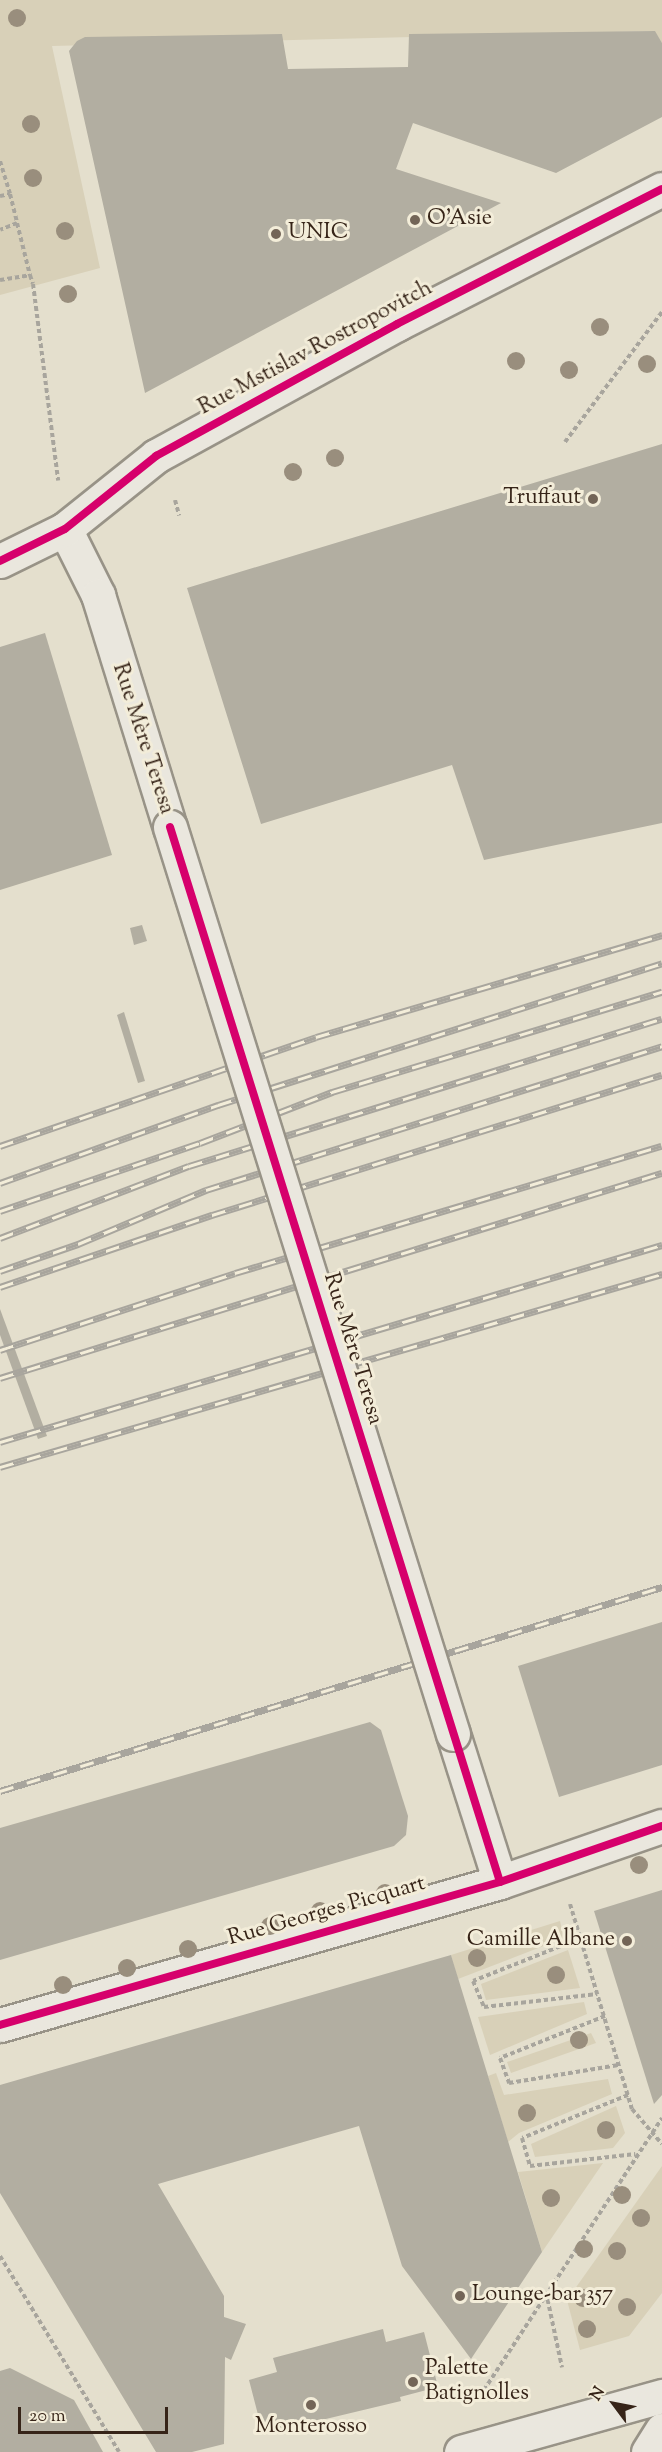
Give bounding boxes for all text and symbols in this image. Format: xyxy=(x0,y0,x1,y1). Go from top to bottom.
place label: O'Asie xyxy=(427,207,492,233)
marker: O'Asie xyxy=(408,213,422,227)
place label: UNIC xyxy=(288,221,348,247)
marker: UNIC xyxy=(269,227,283,241)
street label: Rue Mstislav Rostropovitch xyxy=(195,276,437,422)
place label: Truffaut xyxy=(503,486,581,512)
marker: Truffaut xyxy=(586,492,600,506)
street label: Rue Mère Teresa xyxy=(105,660,179,818)
street label: Rue Mère Teresa xyxy=(316,1270,388,1428)
street label: Rue Georges Picquart xyxy=(225,1871,429,1953)
place label: Camille Albane xyxy=(467,1928,615,1954)
marker: Camille Albane xyxy=(620,1934,634,1948)
place label: Lounge-bar 357 xyxy=(472,2283,613,2309)
marker: Lounge-bar 357 xyxy=(453,2289,467,2303)
place label: Palette Batignolles xyxy=(425,2356,529,2408)
north arrow xyxy=(584,2374,644,2434)
marker: Palette Batignolles xyxy=(406,2375,420,2389)
text: N xyxy=(585,2383,611,2406)
scale bar xyxy=(21,2395,171,2433)
marker: Monterosso xyxy=(304,2398,318,2412)
text: 20 m xyxy=(29,2404,66,2430)
place label: Monterosso xyxy=(255,2415,367,2441)

